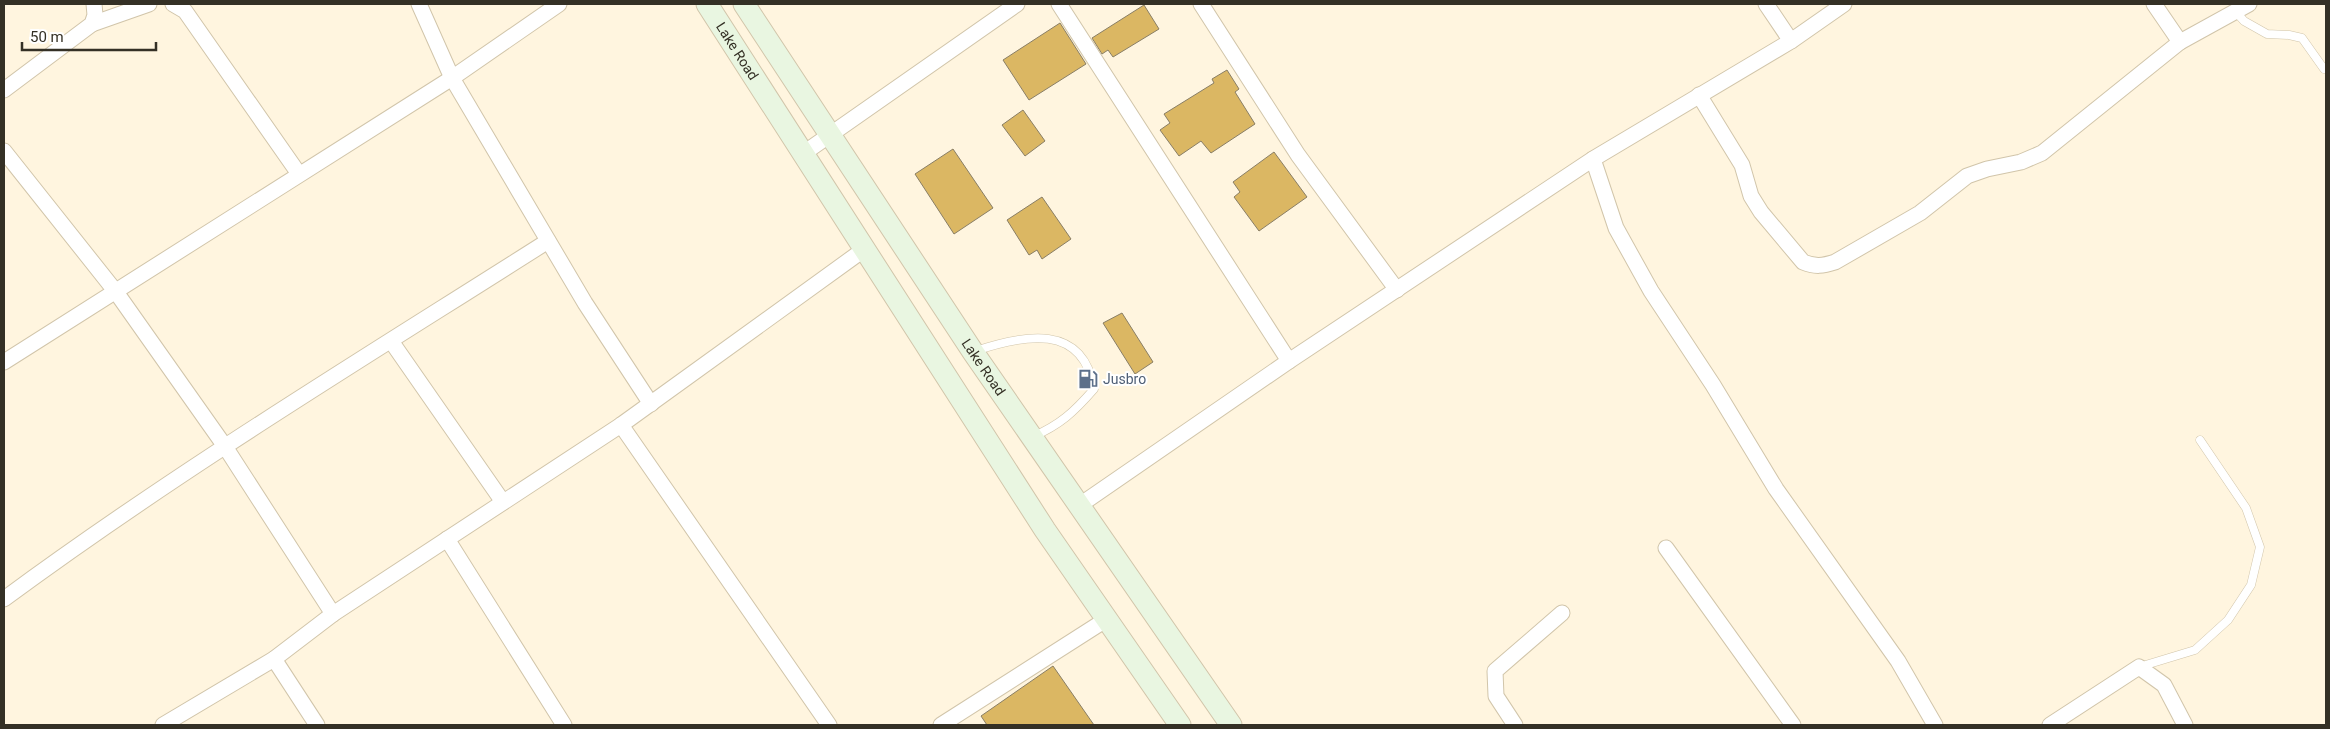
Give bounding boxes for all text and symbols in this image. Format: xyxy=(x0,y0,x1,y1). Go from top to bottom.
street label: Lake Road xyxy=(713,19,762,83)
scale bar xyxy=(22,20,156,52)
text: 50 m xyxy=(30,28,64,46)
street label: Lake Road xyxy=(959,336,1009,399)
fuel station icon: Jusbro xyxy=(1077,368,1099,390)
place label: Jusbro xyxy=(1103,371,1146,387)

